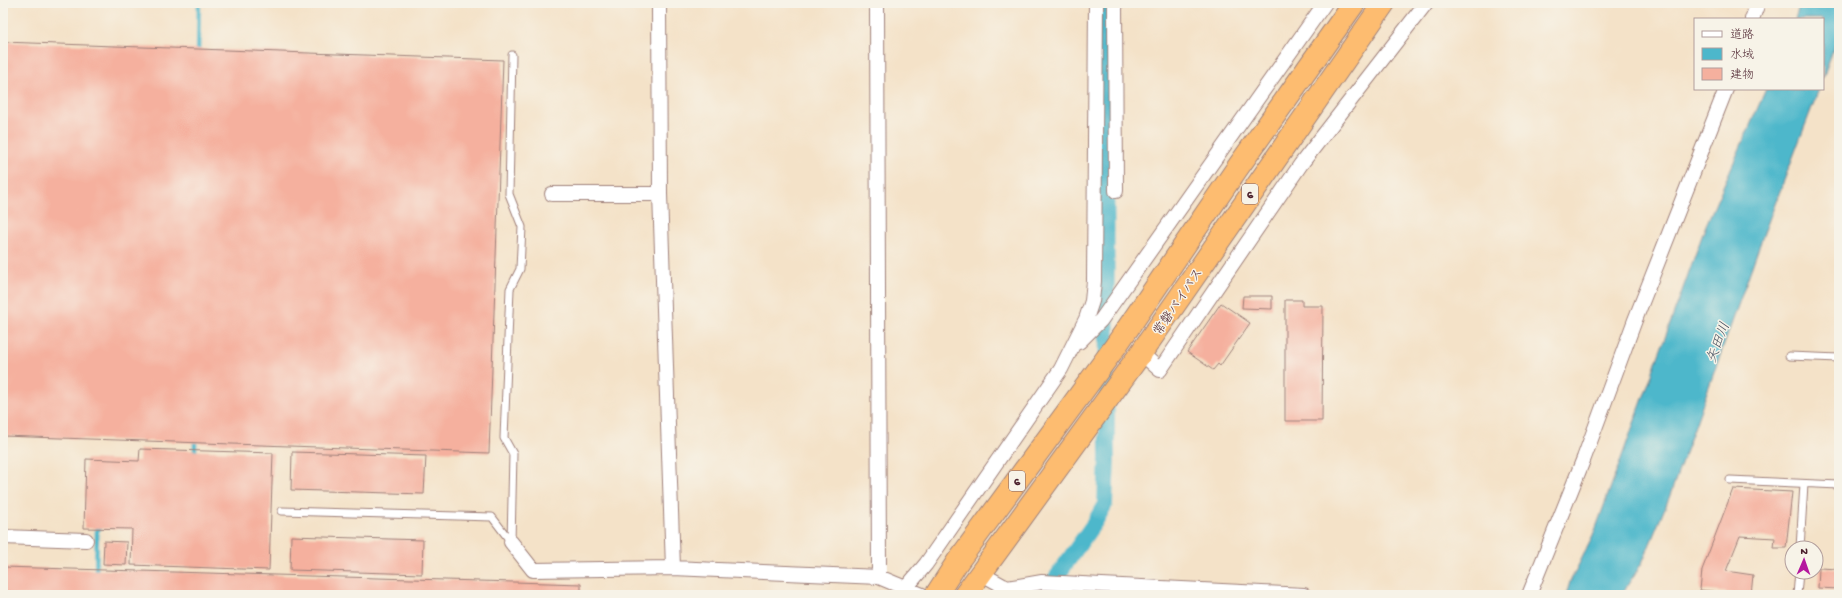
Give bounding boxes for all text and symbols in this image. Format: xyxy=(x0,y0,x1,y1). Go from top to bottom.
legend xyxy=(1694,18,1824,90)
text: 道路 xyxy=(1730,28,1754,43)
text: 水域 xyxy=(1730,48,1754,63)
text: 建物 xyxy=(1730,68,1754,83)
road number: 6 xyxy=(1242,184,1258,204)
street label: 常磐バイパス xyxy=(1151,266,1207,339)
water label: 矢田川 xyxy=(1703,320,1735,366)
road number: 6 xyxy=(1009,471,1025,491)
north arrow xyxy=(1784,540,1824,580)
text: N xyxy=(1800,546,1808,558)

